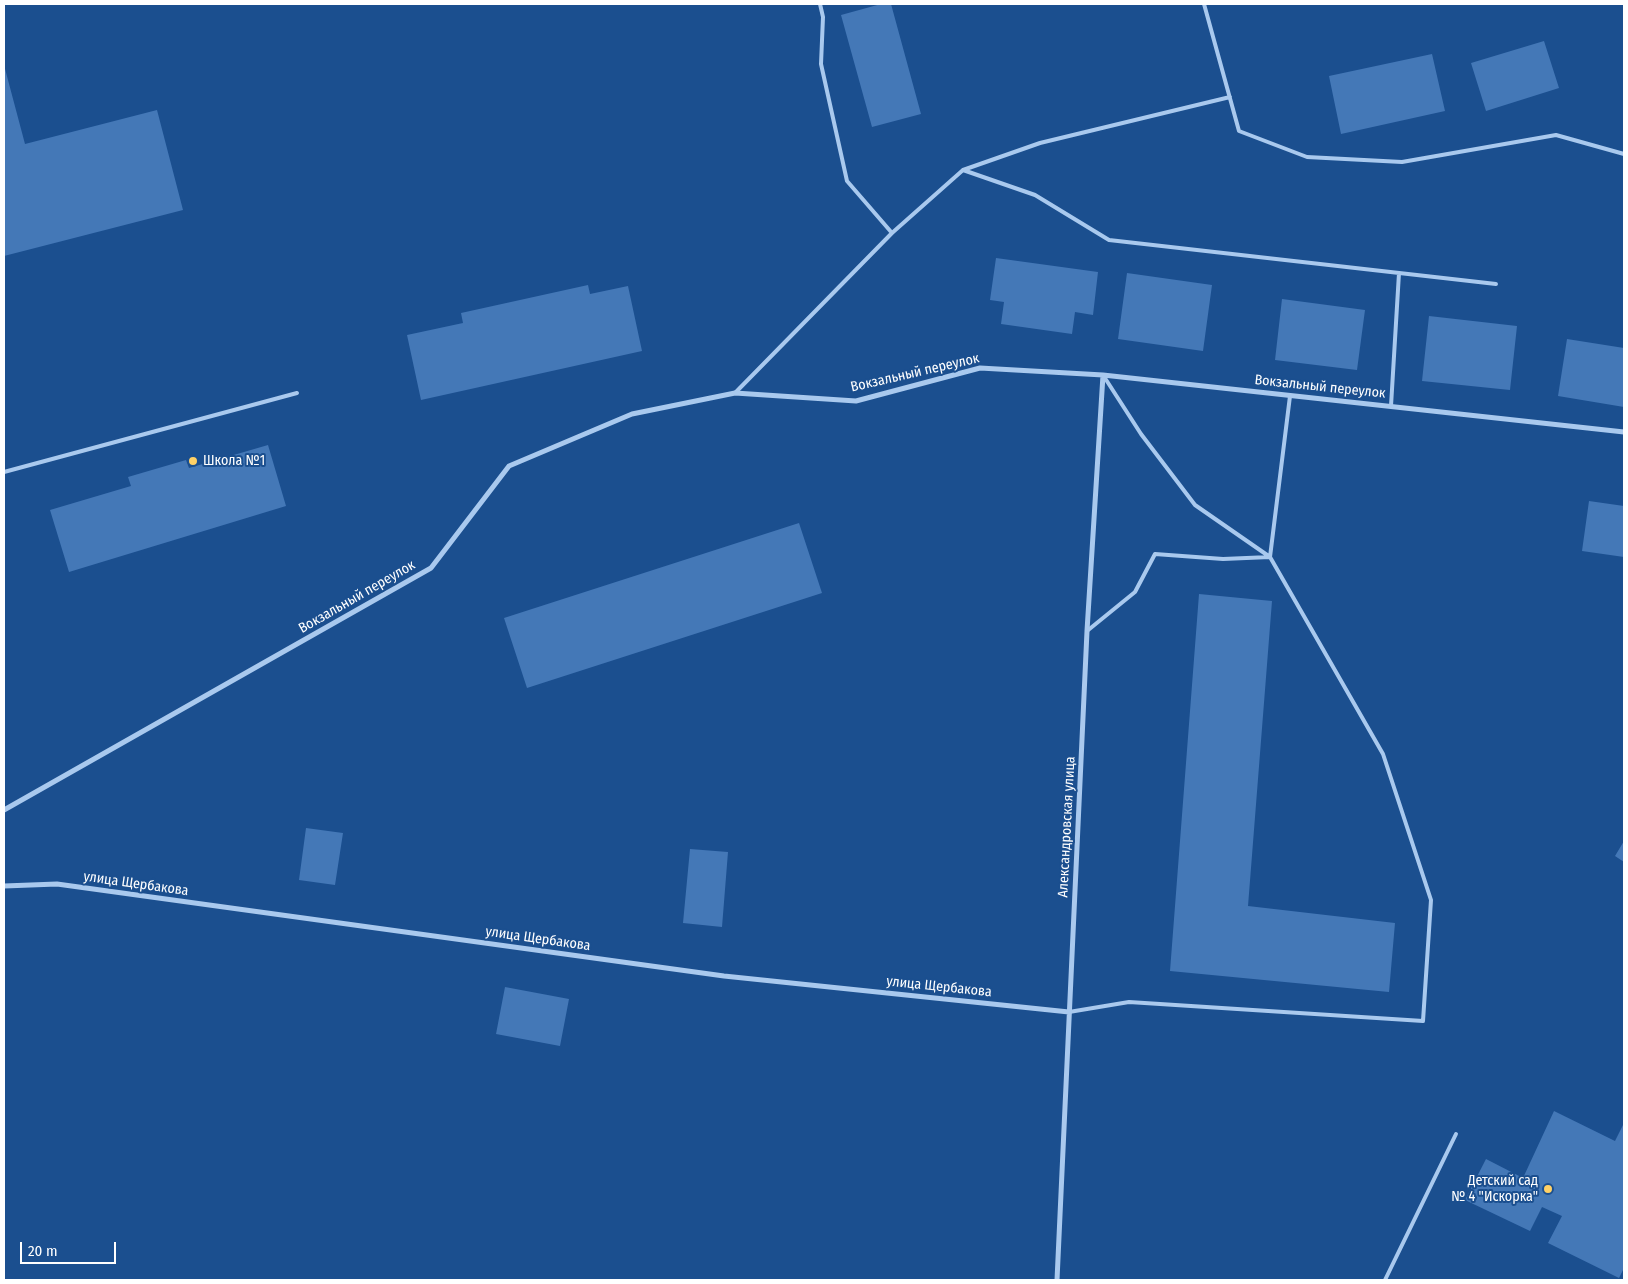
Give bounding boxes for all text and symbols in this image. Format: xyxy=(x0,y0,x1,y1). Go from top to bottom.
street label: Вокзальный переулок xyxy=(849,350,981,396)
street label: Вокзальный переулок xyxy=(1254,372,1386,402)
place label: Школа №1 xyxy=(203,453,265,469)
marker: Школа №1 xyxy=(187,455,199,467)
street label: Вокзальный переулок xyxy=(296,557,418,637)
street label: Александровская улица xyxy=(1055,756,1079,898)
street label: улица Щербакова xyxy=(82,868,190,900)
street label: улица Щербакова xyxy=(484,923,592,955)
street label: улица Щербакова xyxy=(885,973,993,1001)
place label: Детский сад № 4 "Искорка" xyxy=(1451,1173,1538,1206)
marker: Детский сад № 4 "Искорка" xyxy=(1542,1183,1554,1195)
scale bar xyxy=(22,1232,119,1264)
text: 20 m xyxy=(28,1242,58,1260)

